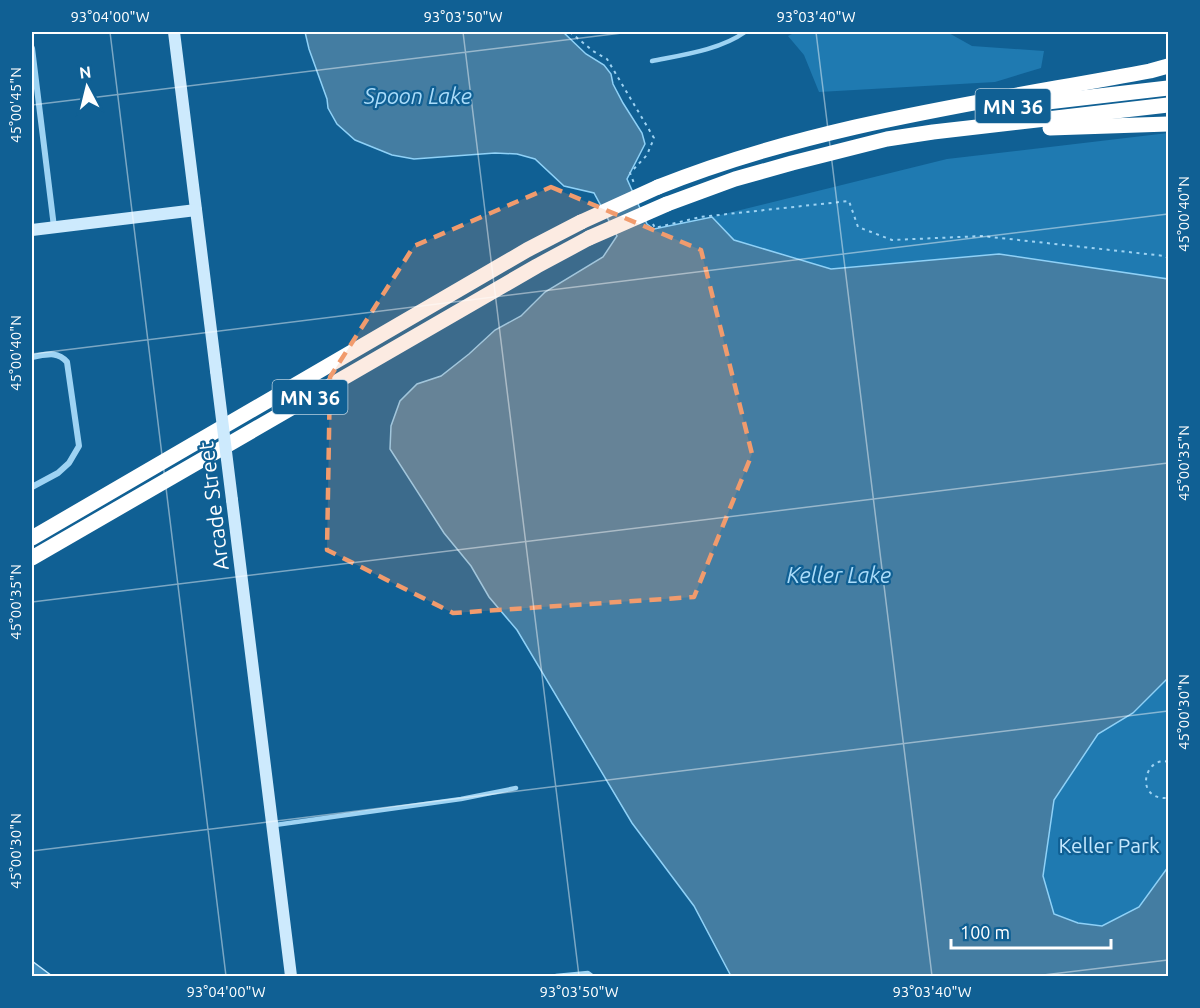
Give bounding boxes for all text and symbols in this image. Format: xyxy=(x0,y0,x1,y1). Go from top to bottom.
text: 93°04'00"W xyxy=(70,8,150,25)
text: 93°03'50"W xyxy=(423,8,503,25)
text: 93°03'40"W xyxy=(776,8,856,25)
north arrow xyxy=(57,57,117,117)
text: N xyxy=(78,62,92,82)
text: 45°00'45"N xyxy=(7,67,24,143)
water label: Spoon Lake xyxy=(363,83,472,108)
road number: MN 36 xyxy=(976,89,1050,123)
text: 45°00'40"N xyxy=(1175,176,1192,252)
text: 45°00'40"N xyxy=(7,315,24,391)
road number: MN 36 xyxy=(272,380,348,414)
text: 45°00'35"N xyxy=(1175,425,1192,501)
street label: Arcade Street xyxy=(193,440,233,572)
water label: Keller Lake xyxy=(787,562,891,587)
text: 45°00'35"N xyxy=(7,564,24,640)
text: 45°00'30"N xyxy=(1175,674,1192,750)
text: 45°00'30"N xyxy=(7,813,24,889)
park label: Keller Park xyxy=(1058,833,1160,857)
scale bar xyxy=(951,912,1112,950)
text: 100 m xyxy=(960,922,1010,942)
text: 93°04'00"W xyxy=(186,983,266,1000)
text: 93°03'50"W xyxy=(539,983,619,1000)
text: 93°03'40"W xyxy=(892,983,972,1000)

